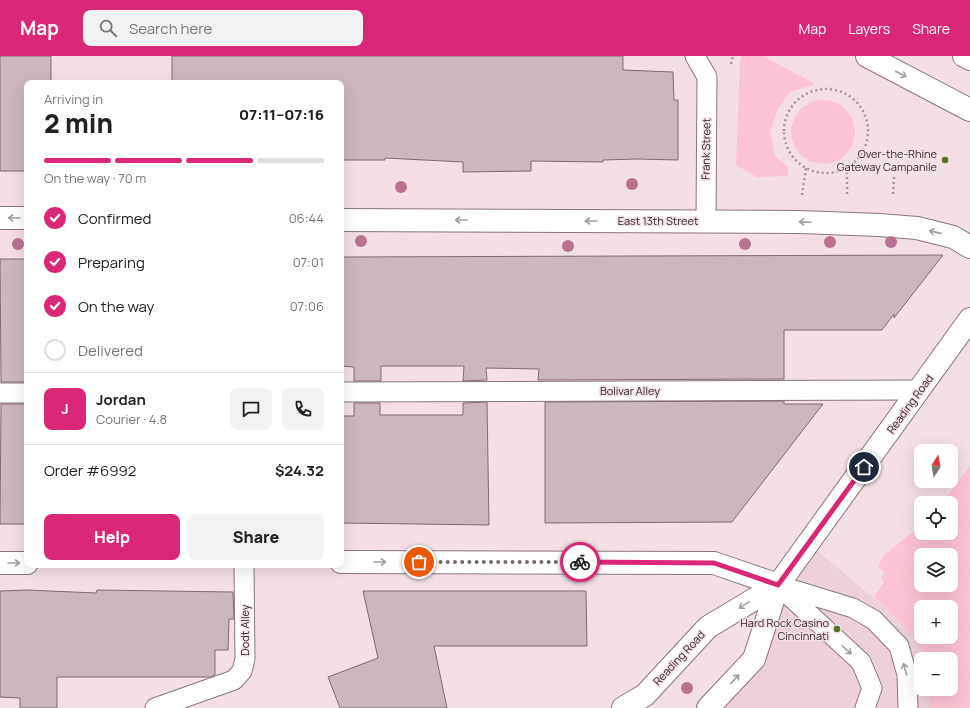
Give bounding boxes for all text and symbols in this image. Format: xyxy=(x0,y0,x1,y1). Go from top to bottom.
search box xyxy=(83,10,363,46)
text: Map xyxy=(20,15,59,41)
icon: search xyxy=(97,17,119,39)
text: Search here xyxy=(129,18,212,39)
text: Map xyxy=(798,19,826,38)
text: Layers xyxy=(848,19,890,38)
text: Share xyxy=(912,19,950,38)
one-way arrow xyxy=(895,71,907,78)
text: Arriving in xyxy=(44,90,103,108)
text: 07:11–07:16 xyxy=(239,104,324,125)
text: 2 min xyxy=(44,105,113,141)
street label: Frank Street xyxy=(697,118,714,180)
place label: Over-the-Rhine Gateway Campanile xyxy=(837,146,938,174)
marker: Over-the-Rhine Gateway Campanile xyxy=(940,155,950,165)
text: On the way · 70 m xyxy=(44,169,146,187)
icon: check xyxy=(44,207,66,229)
text: Confirmed xyxy=(78,208,151,229)
text: 06:44 xyxy=(289,209,324,227)
street label: East 13th Street xyxy=(618,213,698,228)
one-way arrow xyxy=(7,214,20,222)
one-way arrow xyxy=(455,216,468,224)
one-way arrow xyxy=(585,217,598,225)
one-way arrow xyxy=(799,218,812,226)
one-way arrow xyxy=(928,228,941,236)
icon: check xyxy=(44,251,66,273)
text: Preparing xyxy=(78,252,145,273)
text: 07:01 xyxy=(293,253,324,271)
icon: check xyxy=(44,295,66,317)
text: On the way xyxy=(78,296,154,317)
text: 07:06 xyxy=(290,297,324,315)
text: Delivered xyxy=(78,340,143,361)
street label: Reading Road xyxy=(883,371,936,436)
street label: Bolivar Alley xyxy=(600,383,660,398)
button: chat xyxy=(230,388,272,430)
button: phone xyxy=(282,388,324,430)
text: Jordan xyxy=(96,389,146,410)
text: J xyxy=(61,398,69,419)
text: Courier · 4.8 xyxy=(96,410,167,428)
north arrow xyxy=(914,444,958,488)
map controls xyxy=(914,444,958,696)
pin xyxy=(847,450,881,484)
icon: home xyxy=(853,456,875,478)
text: Order #6992 xyxy=(44,460,136,481)
text: $24.32 xyxy=(275,460,324,481)
button: locate xyxy=(914,496,958,540)
button: Help xyxy=(44,514,180,560)
button: Share xyxy=(188,514,324,560)
courier xyxy=(560,542,600,582)
pin xyxy=(402,545,436,579)
button: layers xyxy=(914,548,958,592)
icon: bag xyxy=(408,551,430,573)
icon: bike xyxy=(569,551,591,573)
one-way arrow xyxy=(373,558,386,566)
one-way arrow xyxy=(7,559,20,567)
button: + xyxy=(914,600,958,644)
one-way arrow xyxy=(738,601,750,609)
street label: Dodt Alley xyxy=(237,604,252,656)
place label: Hard Rock Casino Cincinnati xyxy=(740,615,829,643)
marker: Hard Rock Casino Cincinnati xyxy=(832,624,842,634)
street label: Reading Road xyxy=(649,627,708,688)
one-way arrow xyxy=(842,645,852,655)
button: − xyxy=(914,652,958,696)
one-way arrow xyxy=(901,663,909,676)
one-way arrow xyxy=(730,675,739,685)

